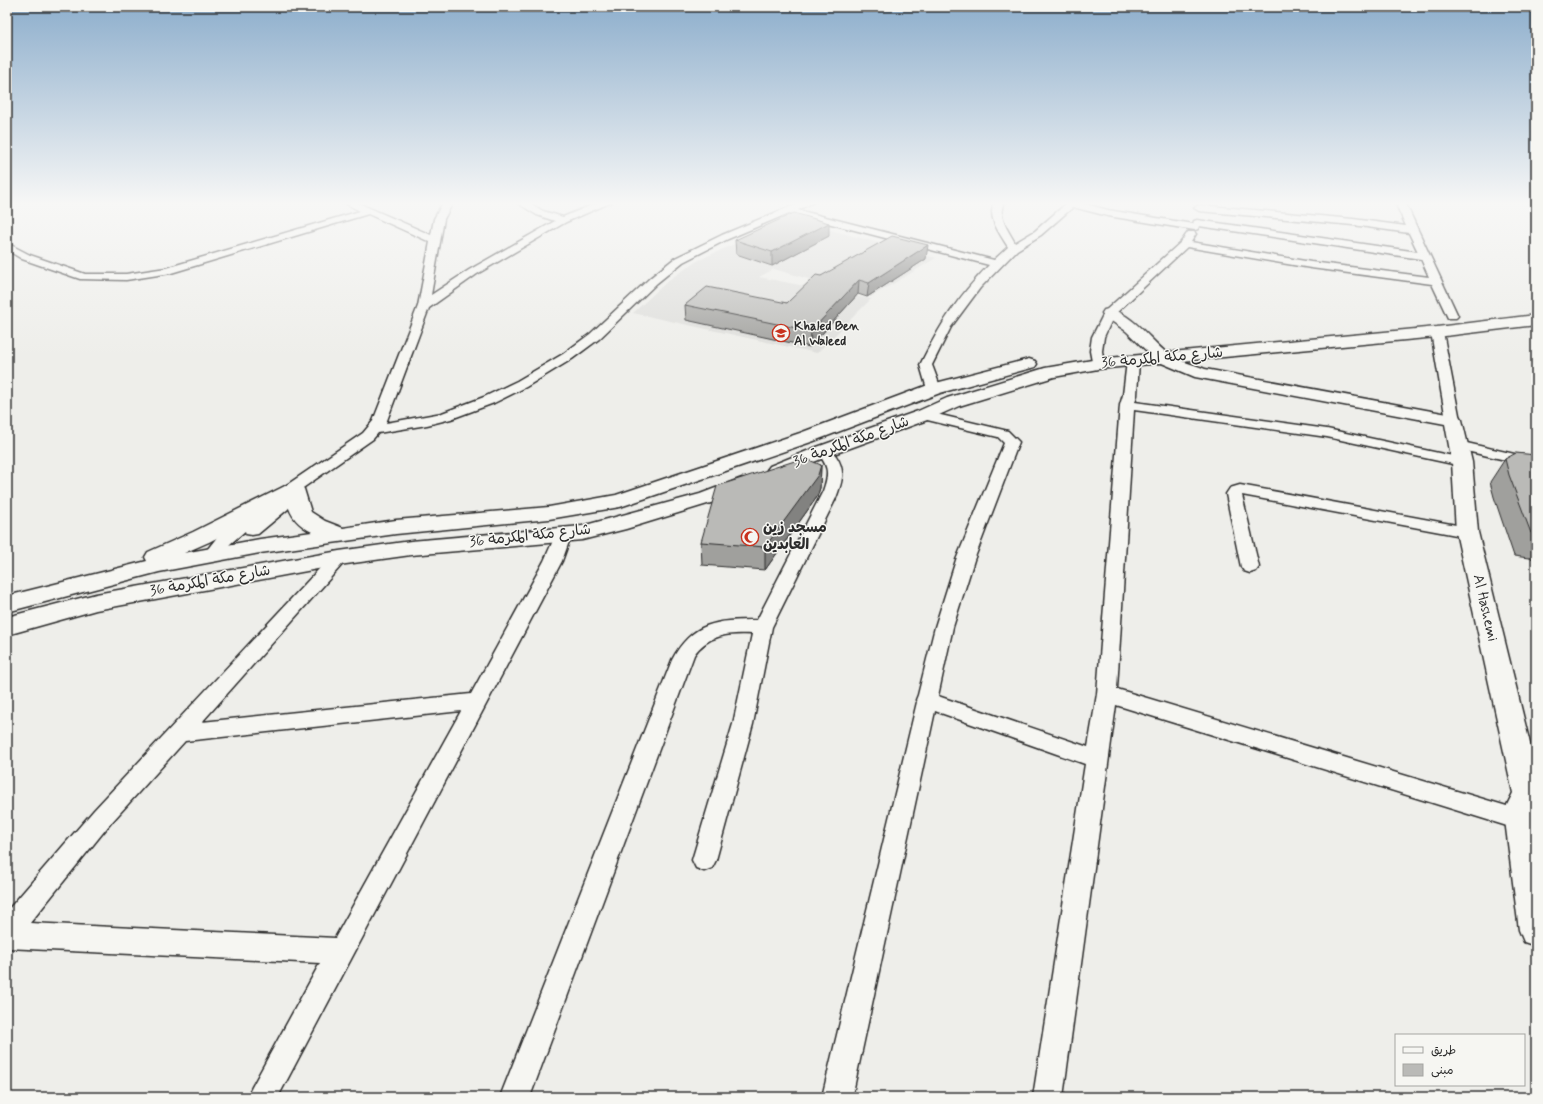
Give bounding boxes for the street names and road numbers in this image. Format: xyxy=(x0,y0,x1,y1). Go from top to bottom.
street label: شارع مكة المكرمة 36 xyxy=(1100,343,1224,373)
street label: شارع مكة المكرمة 36 xyxy=(790,412,912,472)
street label: شارع مكة المكرمة 36 xyxy=(468,520,592,552)
street label: شارع مكة المكرمة 36 xyxy=(148,561,272,601)
street label: Al Hashemi xyxy=(1468,572,1502,644)

